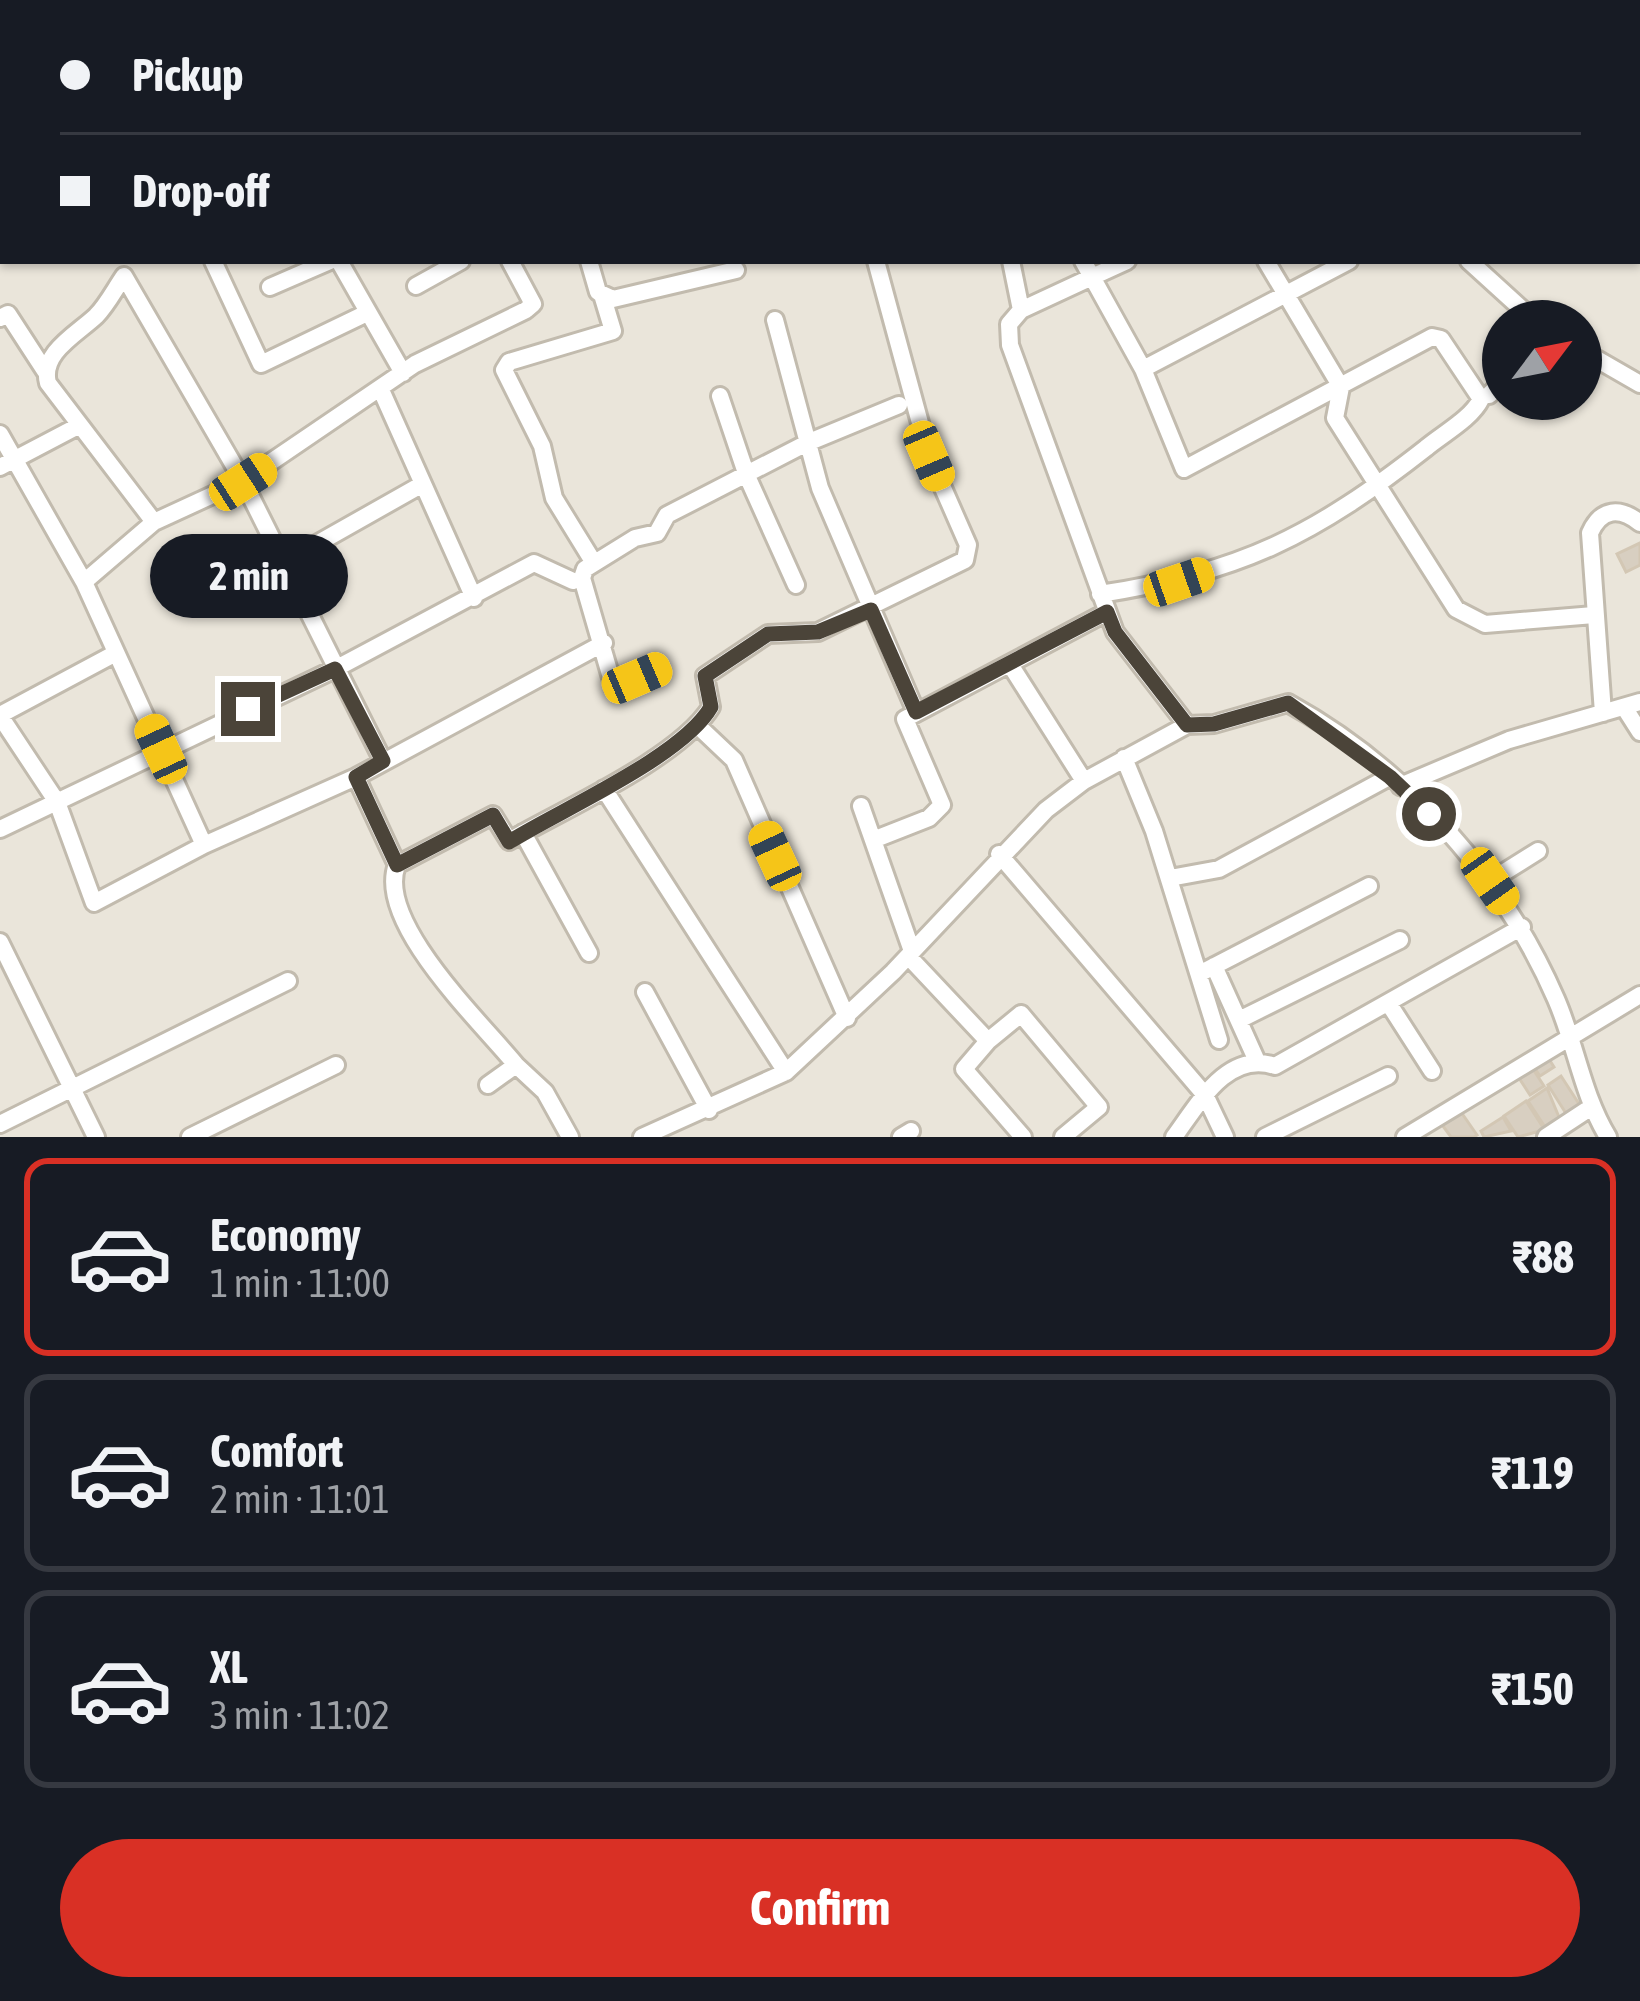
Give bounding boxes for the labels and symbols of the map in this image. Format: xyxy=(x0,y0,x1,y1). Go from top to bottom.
north arrow xyxy=(1482,300,1602,420)
car xyxy=(898,416,960,496)
car xyxy=(203,447,283,517)
callout: 2 min xyxy=(149,535,347,619)
car xyxy=(1139,553,1219,611)
car xyxy=(597,647,677,709)
route end xyxy=(221,682,275,736)
car xyxy=(129,709,193,789)
route start xyxy=(1402,787,1456,841)
car xyxy=(743,816,807,896)
car xyxy=(1455,841,1525,921)

